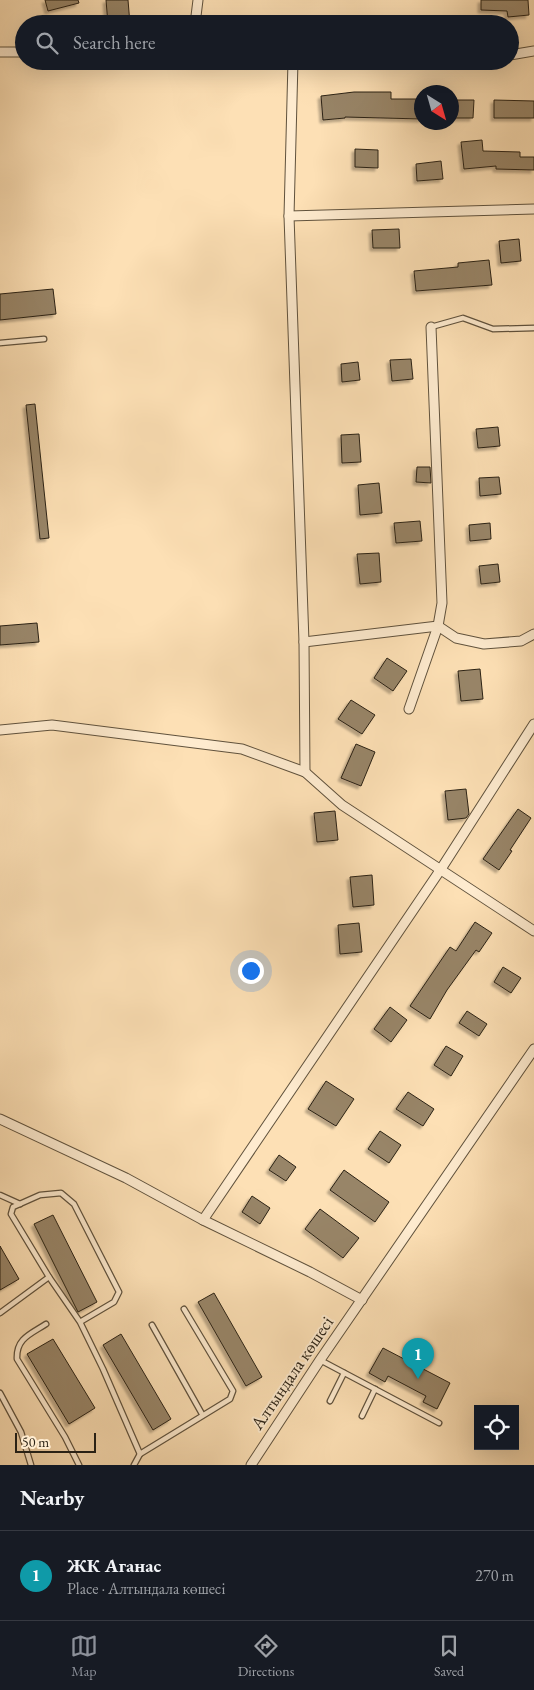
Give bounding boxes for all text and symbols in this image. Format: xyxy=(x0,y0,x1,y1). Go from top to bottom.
search box xyxy=(15,15,519,70)
icon: search xyxy=(33,29,61,57)
text: Search here xyxy=(73,30,155,55)
north arrow xyxy=(414,85,459,130)
your location xyxy=(238,958,264,984)
street label: Алтындала көшесі xyxy=(245,1311,338,1435)
pin: 1 xyxy=(402,1338,434,1379)
map controls xyxy=(474,1405,519,1450)
button: locate xyxy=(474,1405,519,1450)
scale bar xyxy=(15,1430,96,1453)
text: 50 m xyxy=(22,1433,49,1451)
text: Nearby xyxy=(20,1484,84,1511)
text: ЖК Аганас xyxy=(67,1553,161,1578)
text: 1 xyxy=(32,1565,40,1586)
text: 270 m xyxy=(475,1565,514,1586)
text: Place · Алтындала көшесі xyxy=(67,1578,225,1599)
tab: Map xyxy=(70,1632,98,1680)
tab: Directions xyxy=(238,1632,294,1680)
tab: Saved xyxy=(434,1632,464,1680)

